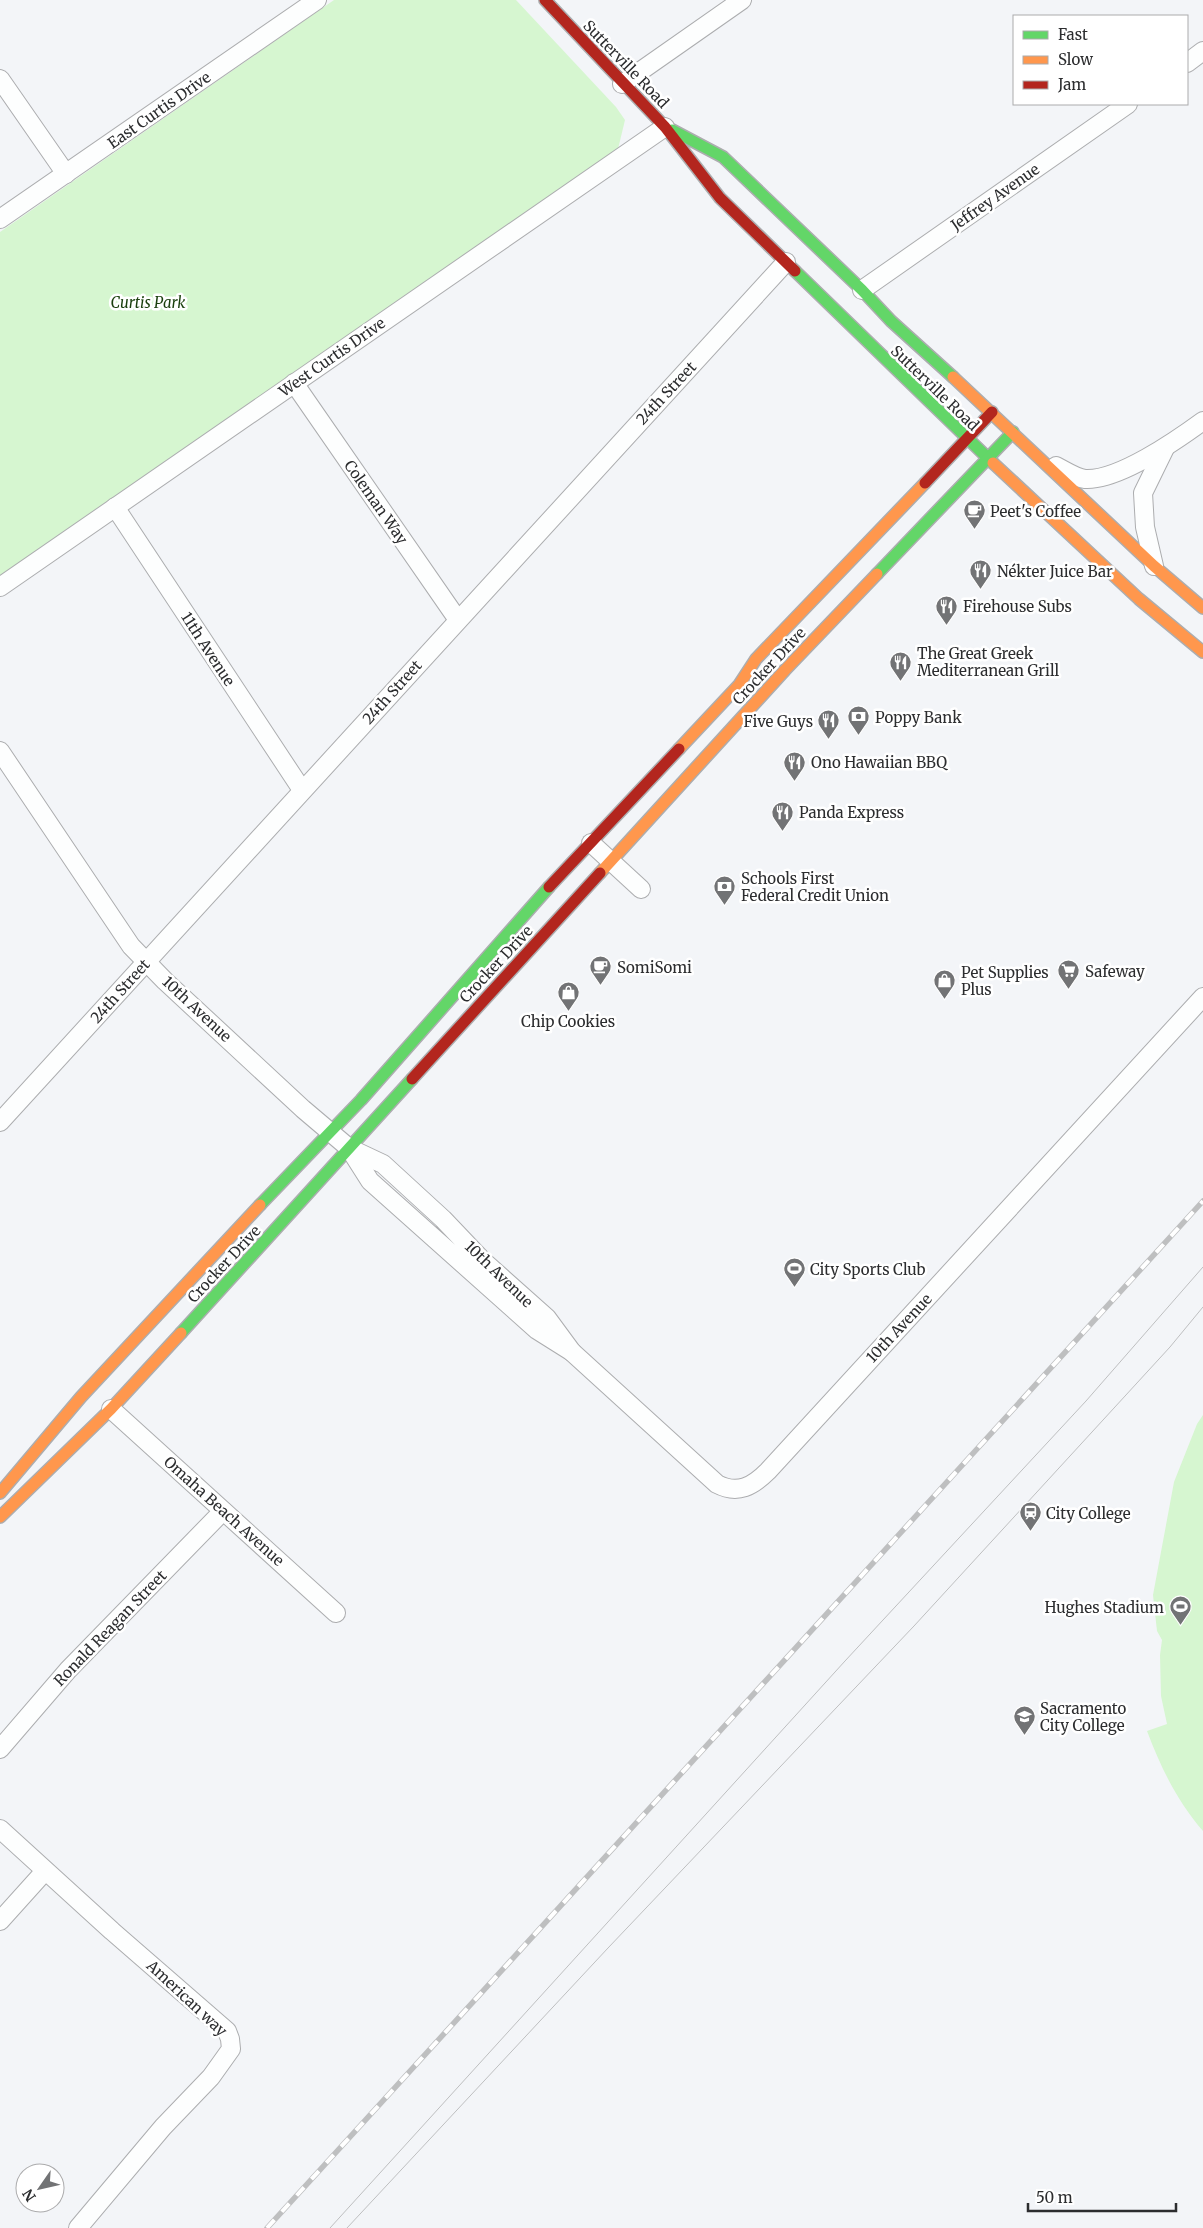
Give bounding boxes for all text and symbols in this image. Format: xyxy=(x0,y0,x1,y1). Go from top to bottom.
legend xyxy=(1013,15,1188,105)
street label: Sutterville Road xyxy=(579,16,673,112)
text: Fast xyxy=(1058,25,1088,44)
text: Slow xyxy=(1058,50,1093,69)
street label: East Curtis Drive xyxy=(104,67,214,153)
text: Jam xyxy=(1057,75,1086,94)
street label: Jeffrey Avenue xyxy=(946,159,1043,235)
park label: Curtis Park xyxy=(110,293,186,312)
street label: West Curtis Drive xyxy=(274,313,389,401)
street label: Sutterville Road xyxy=(887,341,983,435)
street label: 24th Street xyxy=(632,357,700,429)
street label: Coleman Way xyxy=(340,456,412,548)
cafe icon: Peet's Coffee xyxy=(962,499,986,530)
place label: Peet's Coffee xyxy=(990,502,1081,521)
restaurant icon: Nékter Juice Bar xyxy=(969,559,993,590)
place label: Nékter Juice Bar xyxy=(997,562,1113,581)
restaurant icon: Firehouse Subs xyxy=(935,594,959,625)
place label: Firehouse Subs xyxy=(963,597,1072,616)
street label: 11th Avenue xyxy=(177,608,239,690)
street label: Crocker Drive xyxy=(728,623,810,709)
place label: The Great Greek Mediterranean Grill xyxy=(917,644,1060,680)
restaurant icon: The Great Greek Mediterranean Grill xyxy=(889,650,913,681)
street label: 24th Street xyxy=(358,656,426,728)
bank icon: Poppy Bank xyxy=(847,705,871,736)
place label: Poppy Bank xyxy=(875,708,962,727)
restaurant icon: Five Guys xyxy=(817,709,841,740)
place label: Five Guys xyxy=(744,712,813,731)
restaurant icon: Ono Hawaiian BBQ xyxy=(783,750,807,781)
place label: Ono Hawaiian BBQ xyxy=(811,753,948,772)
restaurant icon: Panda Express xyxy=(771,800,795,831)
place label: Panda Express xyxy=(799,803,904,822)
place label: Schools First Federal Credit Union xyxy=(741,869,889,905)
bank icon: Schools First Federal Credit Union xyxy=(713,875,737,906)
street label: Crocker Drive xyxy=(455,921,537,1007)
street label: 24th Street xyxy=(86,955,154,1027)
cafe icon: SomiSomi xyxy=(589,955,613,986)
place label: SomiSomi xyxy=(617,958,692,977)
supermarket icon: Safeway xyxy=(1057,959,1081,990)
place label: Safeway xyxy=(1085,962,1145,981)
place label: Pet Supplies Plus xyxy=(961,963,1049,999)
shop icon: Pet Supplies Plus xyxy=(933,969,957,1000)
street label: 10th Avenue xyxy=(158,972,236,1046)
shop icon: Chip Cookies xyxy=(556,981,580,1012)
place label: Chip Cookies xyxy=(521,1012,615,1031)
street label: Crocker Drive xyxy=(183,1221,265,1307)
street label: 10th Avenue xyxy=(461,1237,537,1311)
sports icon: City Sports Club xyxy=(782,1257,806,1288)
place label: City Sports Club xyxy=(810,1260,926,1279)
street label: 10th Avenue xyxy=(862,1289,936,1367)
street label: Omaha Beach Avenue xyxy=(160,1452,288,1570)
station icon: City College xyxy=(1018,1501,1042,1532)
place label: City College xyxy=(1046,1504,1131,1523)
street label: Ronald Reagan Street xyxy=(50,1566,170,1690)
sports icon: Hughes Stadium xyxy=(1168,1595,1192,1626)
place label: Hughes Stadium xyxy=(1045,1598,1164,1617)
place label: Sacramento City College xyxy=(1040,1699,1126,1735)
school or university icon: Sacramento City College xyxy=(1012,1705,1036,1736)
street label: American way xyxy=(142,1955,231,2040)
north arrow xyxy=(15,2163,65,2213)
scale bar xyxy=(1028,2180,1176,2212)
text: N xyxy=(19,2186,40,2205)
text: 50 m xyxy=(1036,2188,1073,2207)

